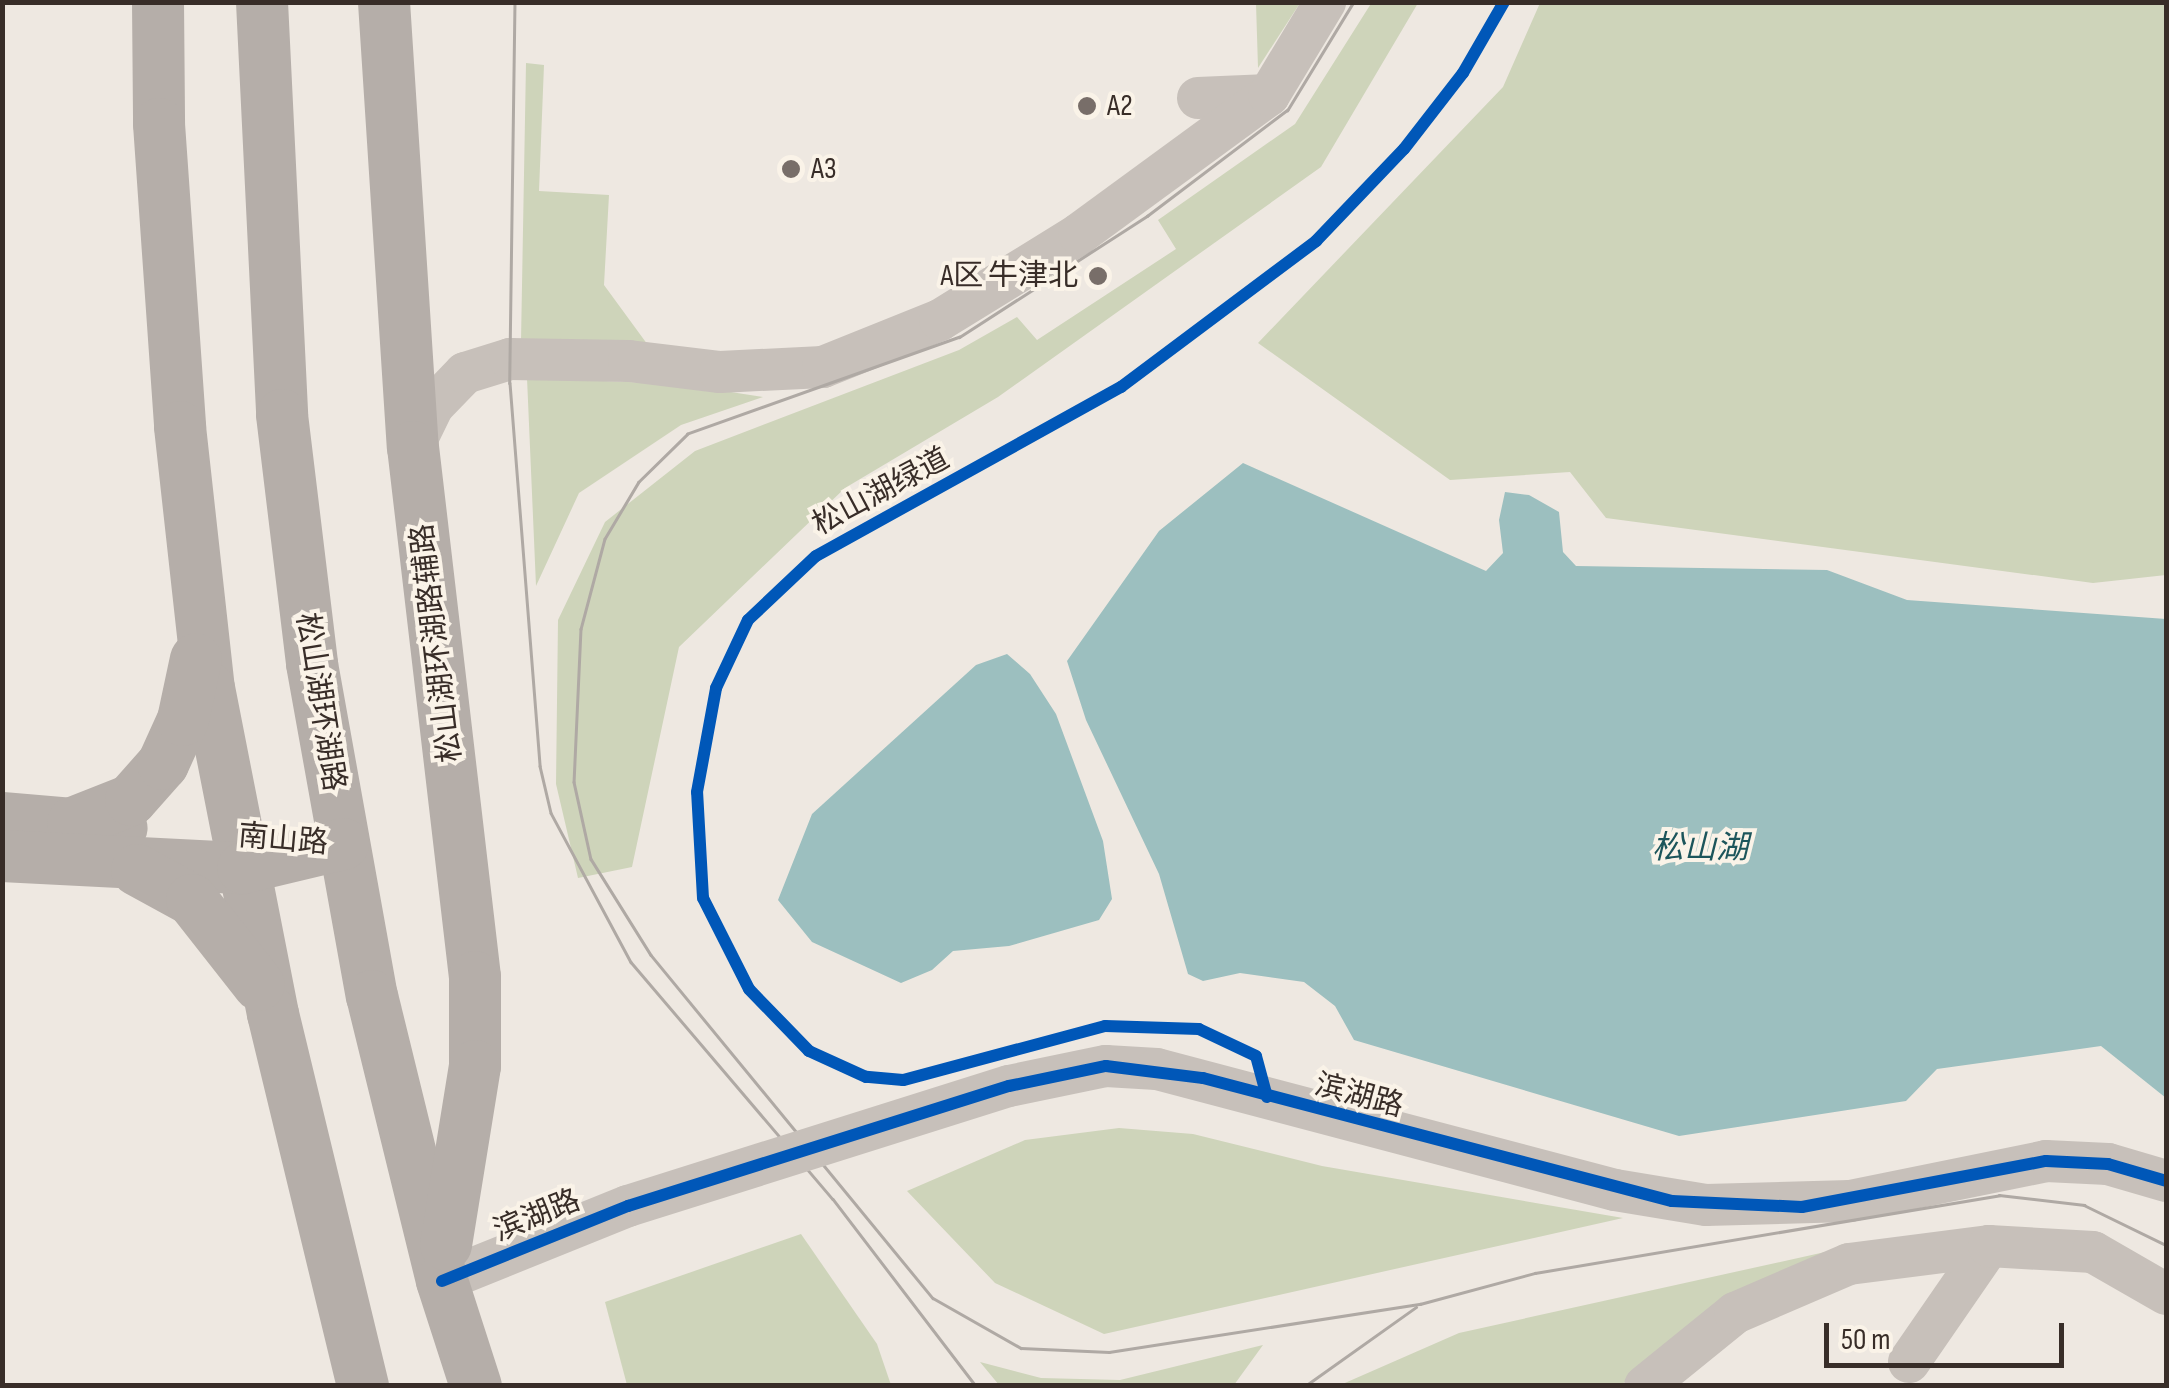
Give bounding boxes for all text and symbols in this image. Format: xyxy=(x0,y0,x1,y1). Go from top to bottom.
place label: A2 xyxy=(1107,88,1133,124)
marker: A2 xyxy=(1076,95,1098,117)
place label: A3 xyxy=(811,151,837,187)
marker: A3 xyxy=(780,158,802,180)
place label: A区 牛津北 xyxy=(940,258,1078,294)
marker: A区 牛津北 xyxy=(1087,265,1109,287)
street label: 松山湖绿道 xyxy=(806,441,956,543)
street label: 松山湖环湖路辅路 xyxy=(405,522,469,764)
street label: 松山湖环湖路 xyxy=(288,610,352,794)
street label: 南山路 xyxy=(237,818,329,862)
water label: 松山湖 xyxy=(1652,830,1748,868)
street label: 滨湖路 xyxy=(1311,1067,1407,1125)
street label: 滨湖路 xyxy=(489,1182,585,1250)
scale bar xyxy=(1829,1303,2069,1365)
text: 50 m xyxy=(1841,1322,1890,1358)

